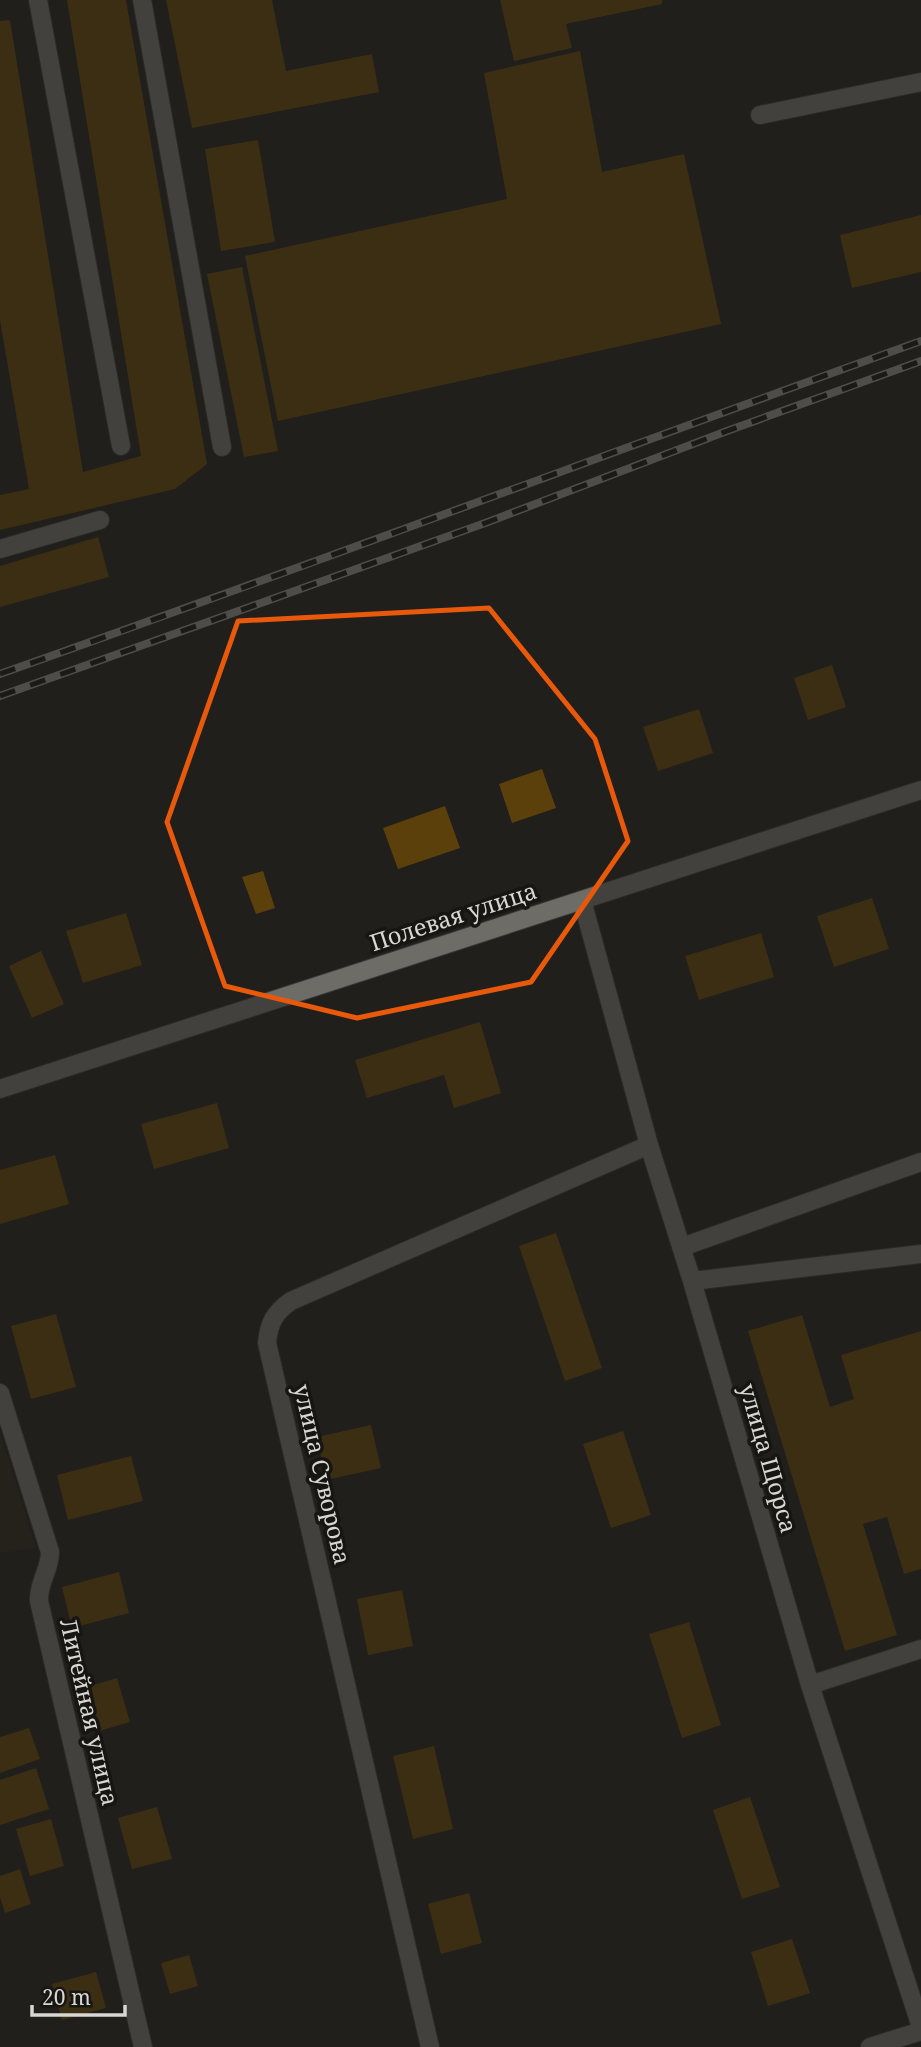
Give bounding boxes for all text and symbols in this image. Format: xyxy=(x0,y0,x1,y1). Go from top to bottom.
street label: Полевая улица xyxy=(365,874,541,958)
street label: улица Щорса xyxy=(732,1380,806,1536)
street label: улица Суворова xyxy=(287,1381,359,1567)
street label: Литейная улица xyxy=(53,1615,127,1809)
scale bar xyxy=(32,1974,124,2018)
text: 20 m xyxy=(42,1983,91,2011)

